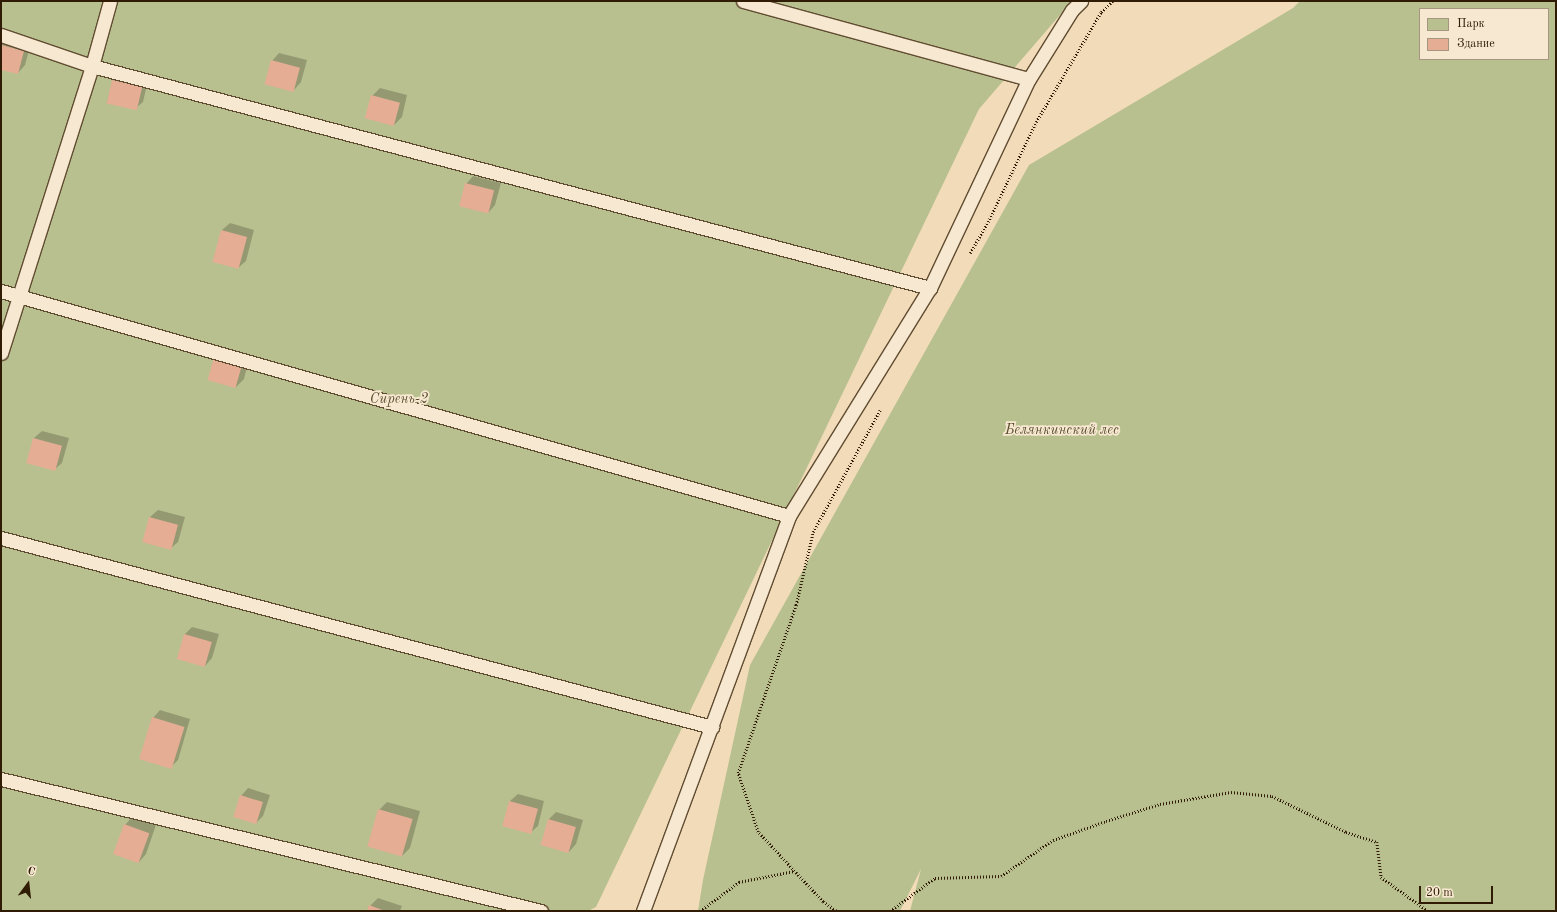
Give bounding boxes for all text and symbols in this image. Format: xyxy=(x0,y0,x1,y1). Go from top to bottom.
legend xyxy=(1419,8,1549,60)
text: Парк xyxy=(1457,18,1485,30)
text: Здание xyxy=(1457,38,1495,50)
park label: Сирень-2 xyxy=(370,391,428,407)
park label: Белянкинский лес xyxy=(1005,422,1119,438)
north arrow xyxy=(8,864,48,904)
text: С xyxy=(26,866,36,878)
scale bar xyxy=(1421,878,1495,904)
text: 20 m xyxy=(1426,887,1453,899)

